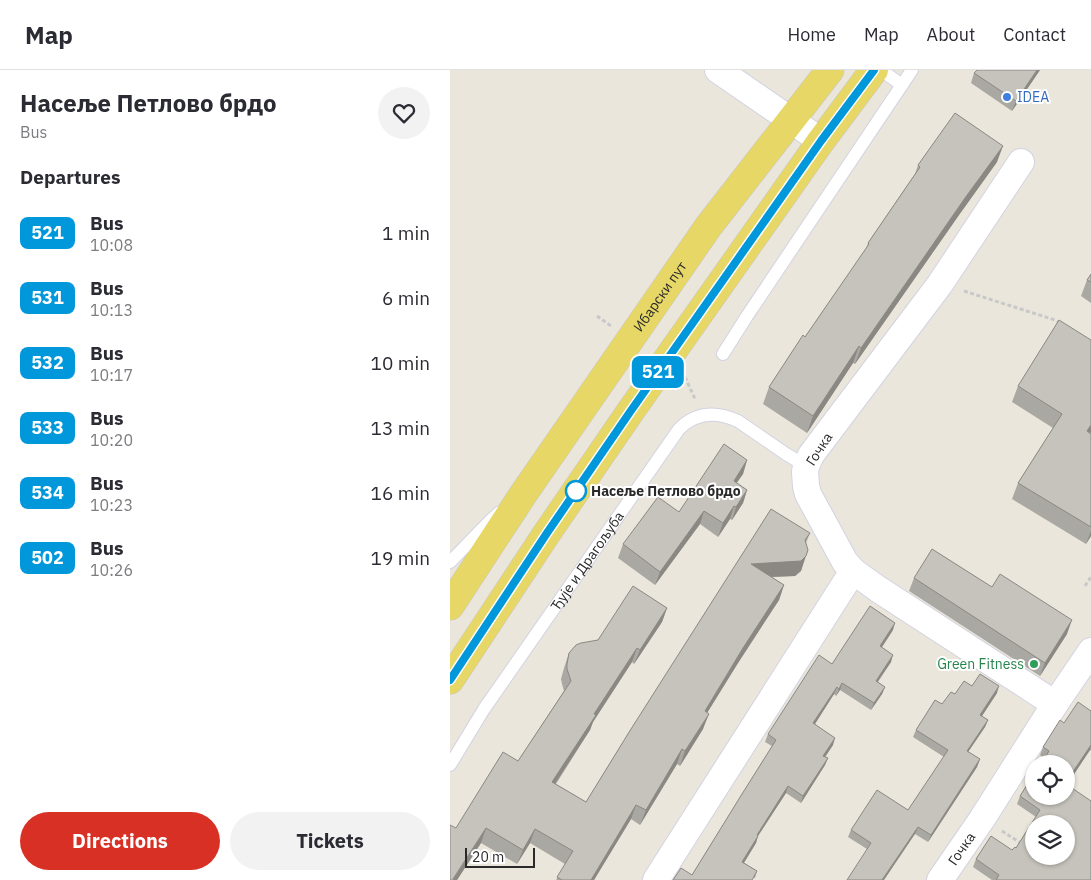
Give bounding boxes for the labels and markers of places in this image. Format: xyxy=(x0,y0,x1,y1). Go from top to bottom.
place label: IDEA xyxy=(1017,88,1049,106)
marker: IDEA xyxy=(1001,91,1013,103)
marker: Насеље Петлово брдо xyxy=(565,480,587,502)
place label: Насеље Петлово брдо xyxy=(591,482,741,500)
place label: Green Fitness xyxy=(937,655,1024,673)
marker: Green Fitness xyxy=(1028,658,1040,670)

